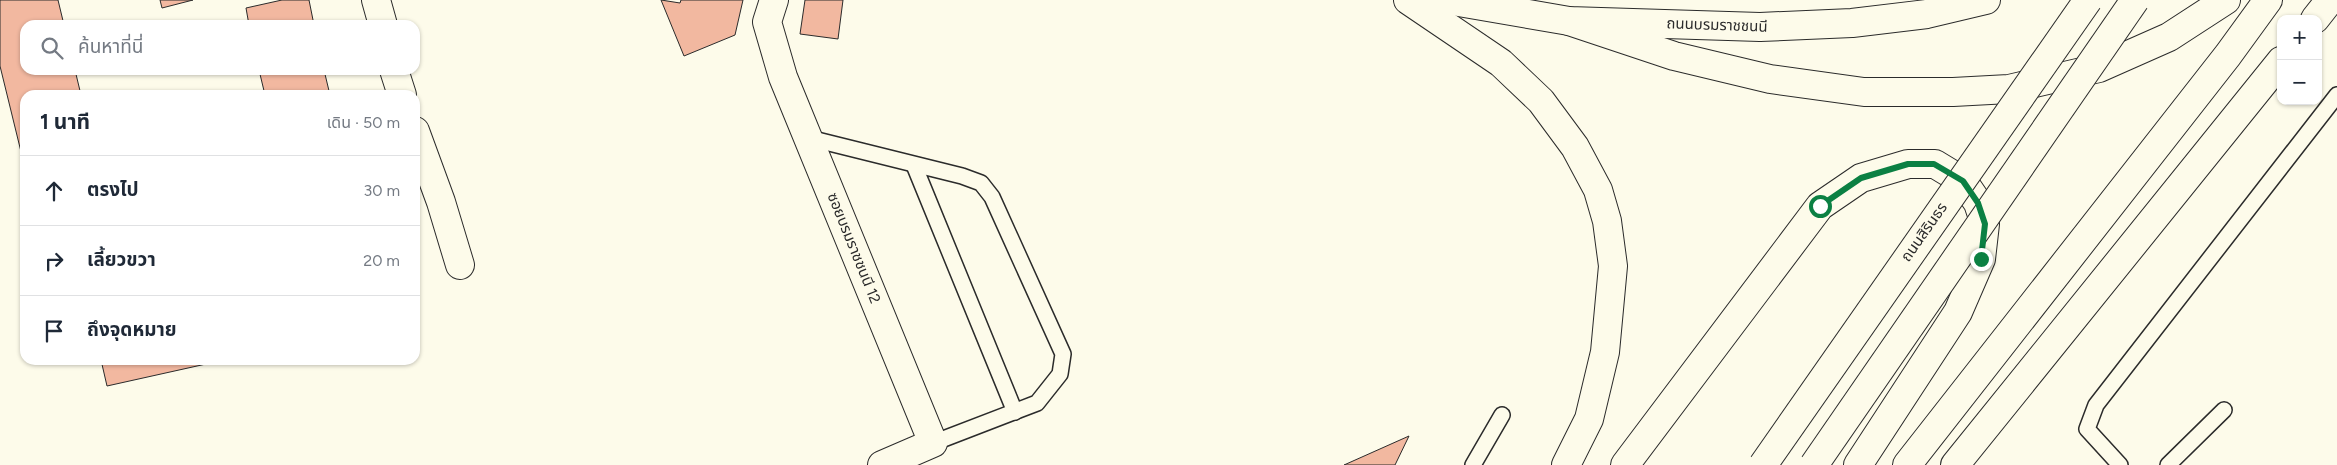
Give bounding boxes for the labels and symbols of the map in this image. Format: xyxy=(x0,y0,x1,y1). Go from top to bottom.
street label: ถนนบรมราชชนนี xyxy=(1666,14,1768,36)
street label: ซอยบรมราชชนนี 12 xyxy=(824,190,884,306)
route start xyxy=(1809,195,1832,218)
street label: ถนนสิรินธร xyxy=(1897,199,1951,265)
route end xyxy=(1970,248,1993,271)

